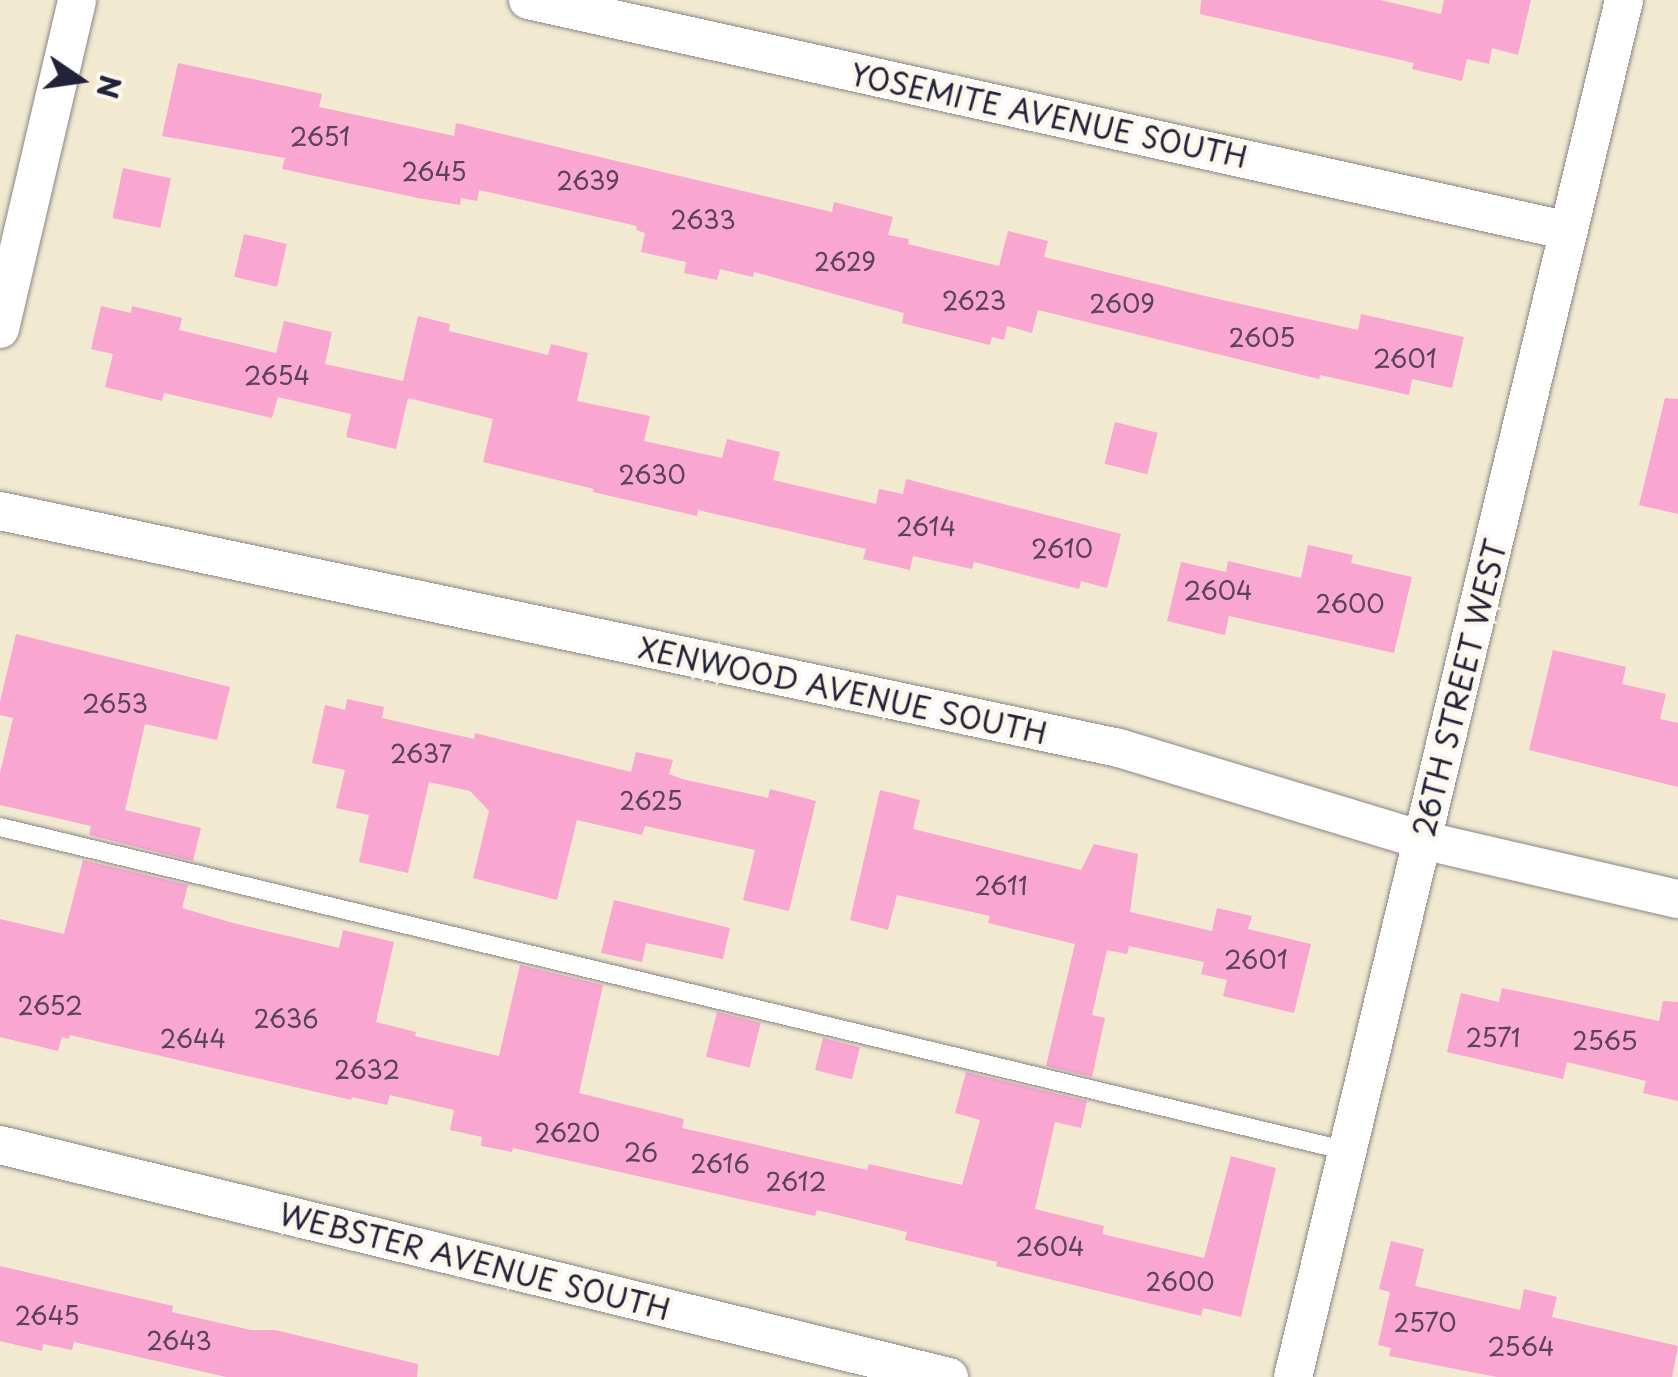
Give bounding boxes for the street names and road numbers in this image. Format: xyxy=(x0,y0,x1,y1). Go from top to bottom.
street label: YOSEMITE AVENUE SOUTH xyxy=(847,55,1251,175)
street label: 26TH STREET WEST xyxy=(1404,534,1514,842)
street label: XENWOOD AVENUE SOUTH xyxy=(636,629,1050,751)
street label: WEBSTER AVENUE SOUTH xyxy=(276,1195,674,1327)

